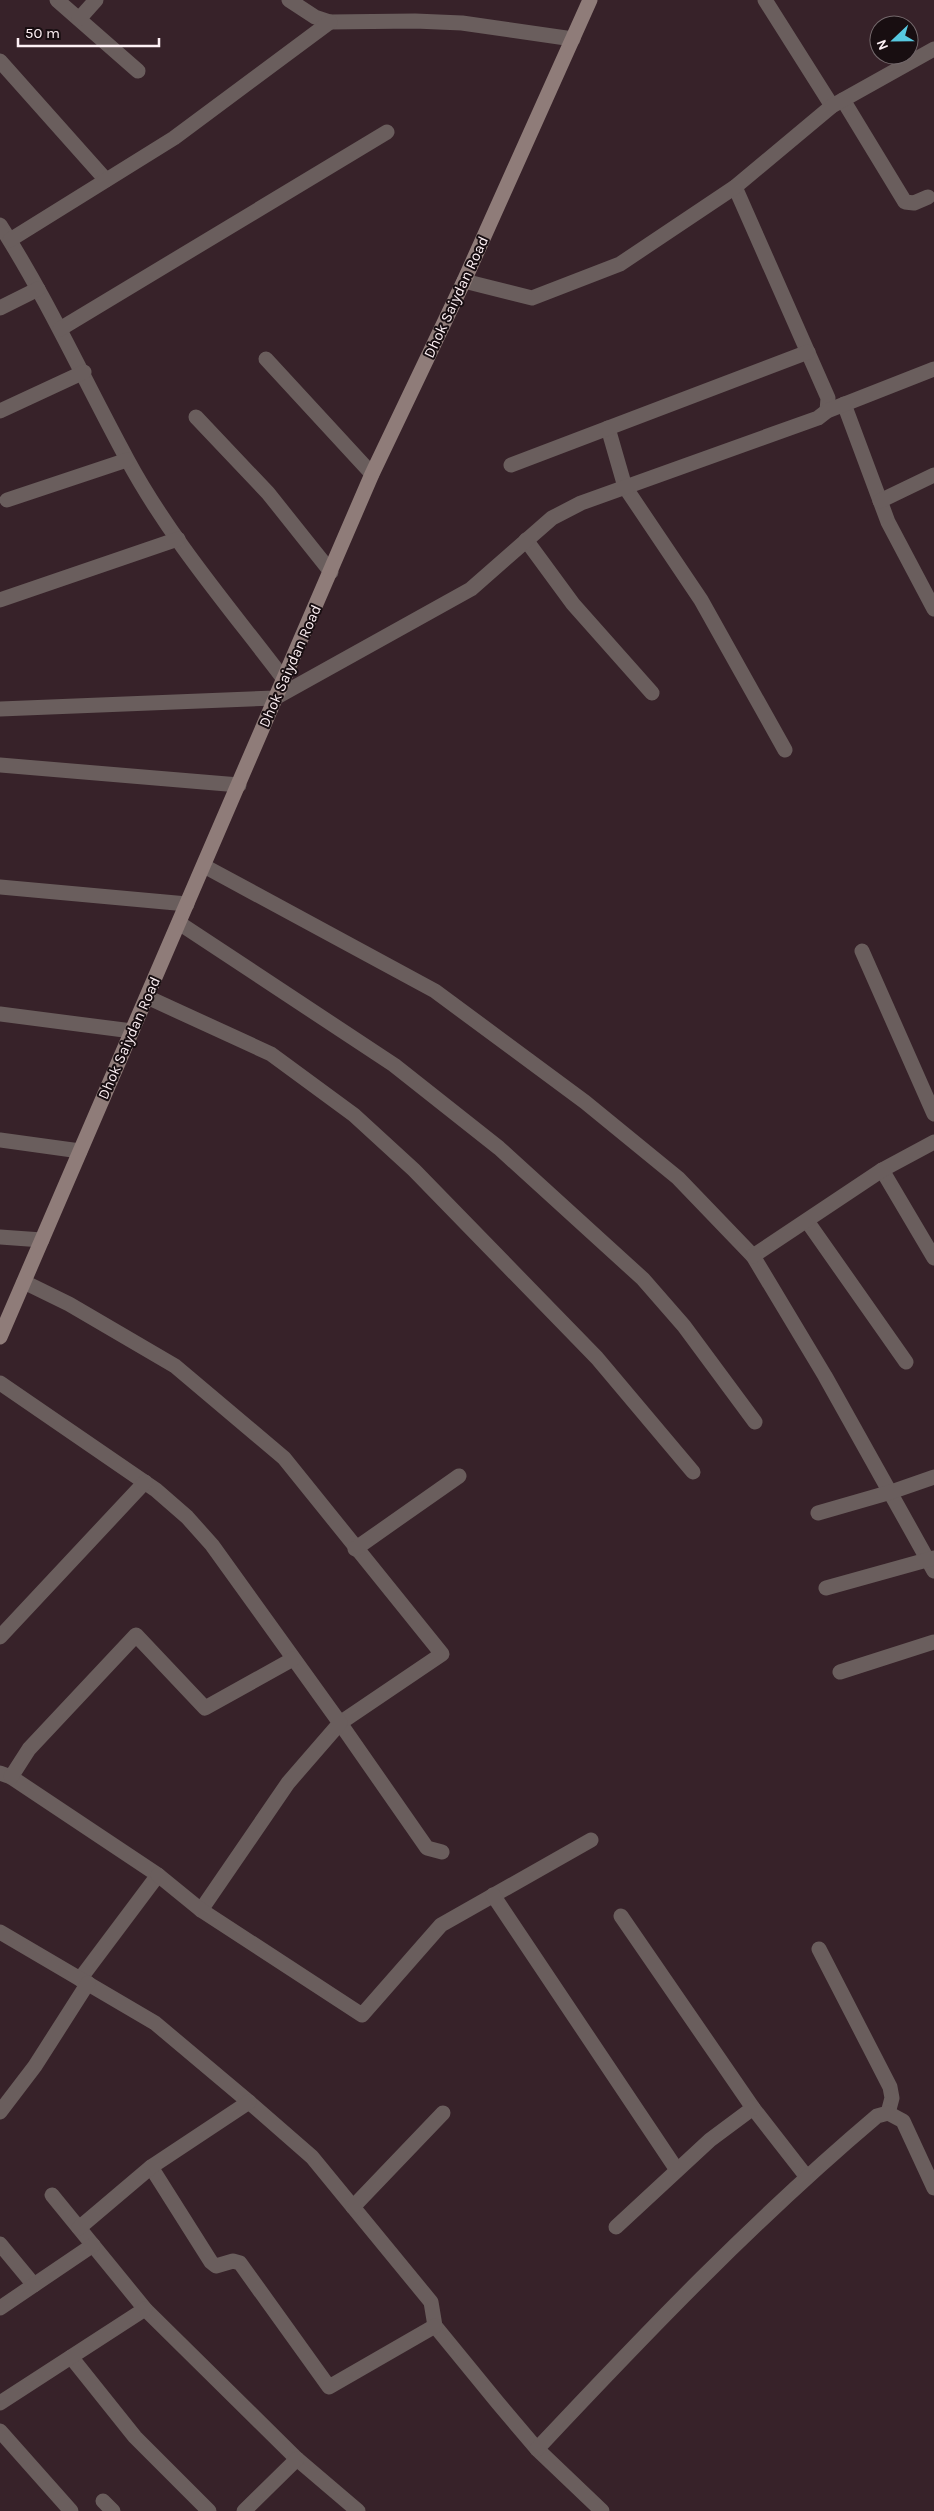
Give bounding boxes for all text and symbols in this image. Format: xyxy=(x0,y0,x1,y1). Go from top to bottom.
scale bar xyxy=(18,15,159,47)
north arrow xyxy=(869,15,919,65)
text: 50 m xyxy=(25,24,60,42)
text: N xyxy=(873,37,892,53)
street label: Dhok Saiydan Road xyxy=(420,233,492,361)
street label: Dhok Saiydan Road xyxy=(255,602,325,730)
street label: Dhok Saiydan Road xyxy=(94,974,164,1102)

